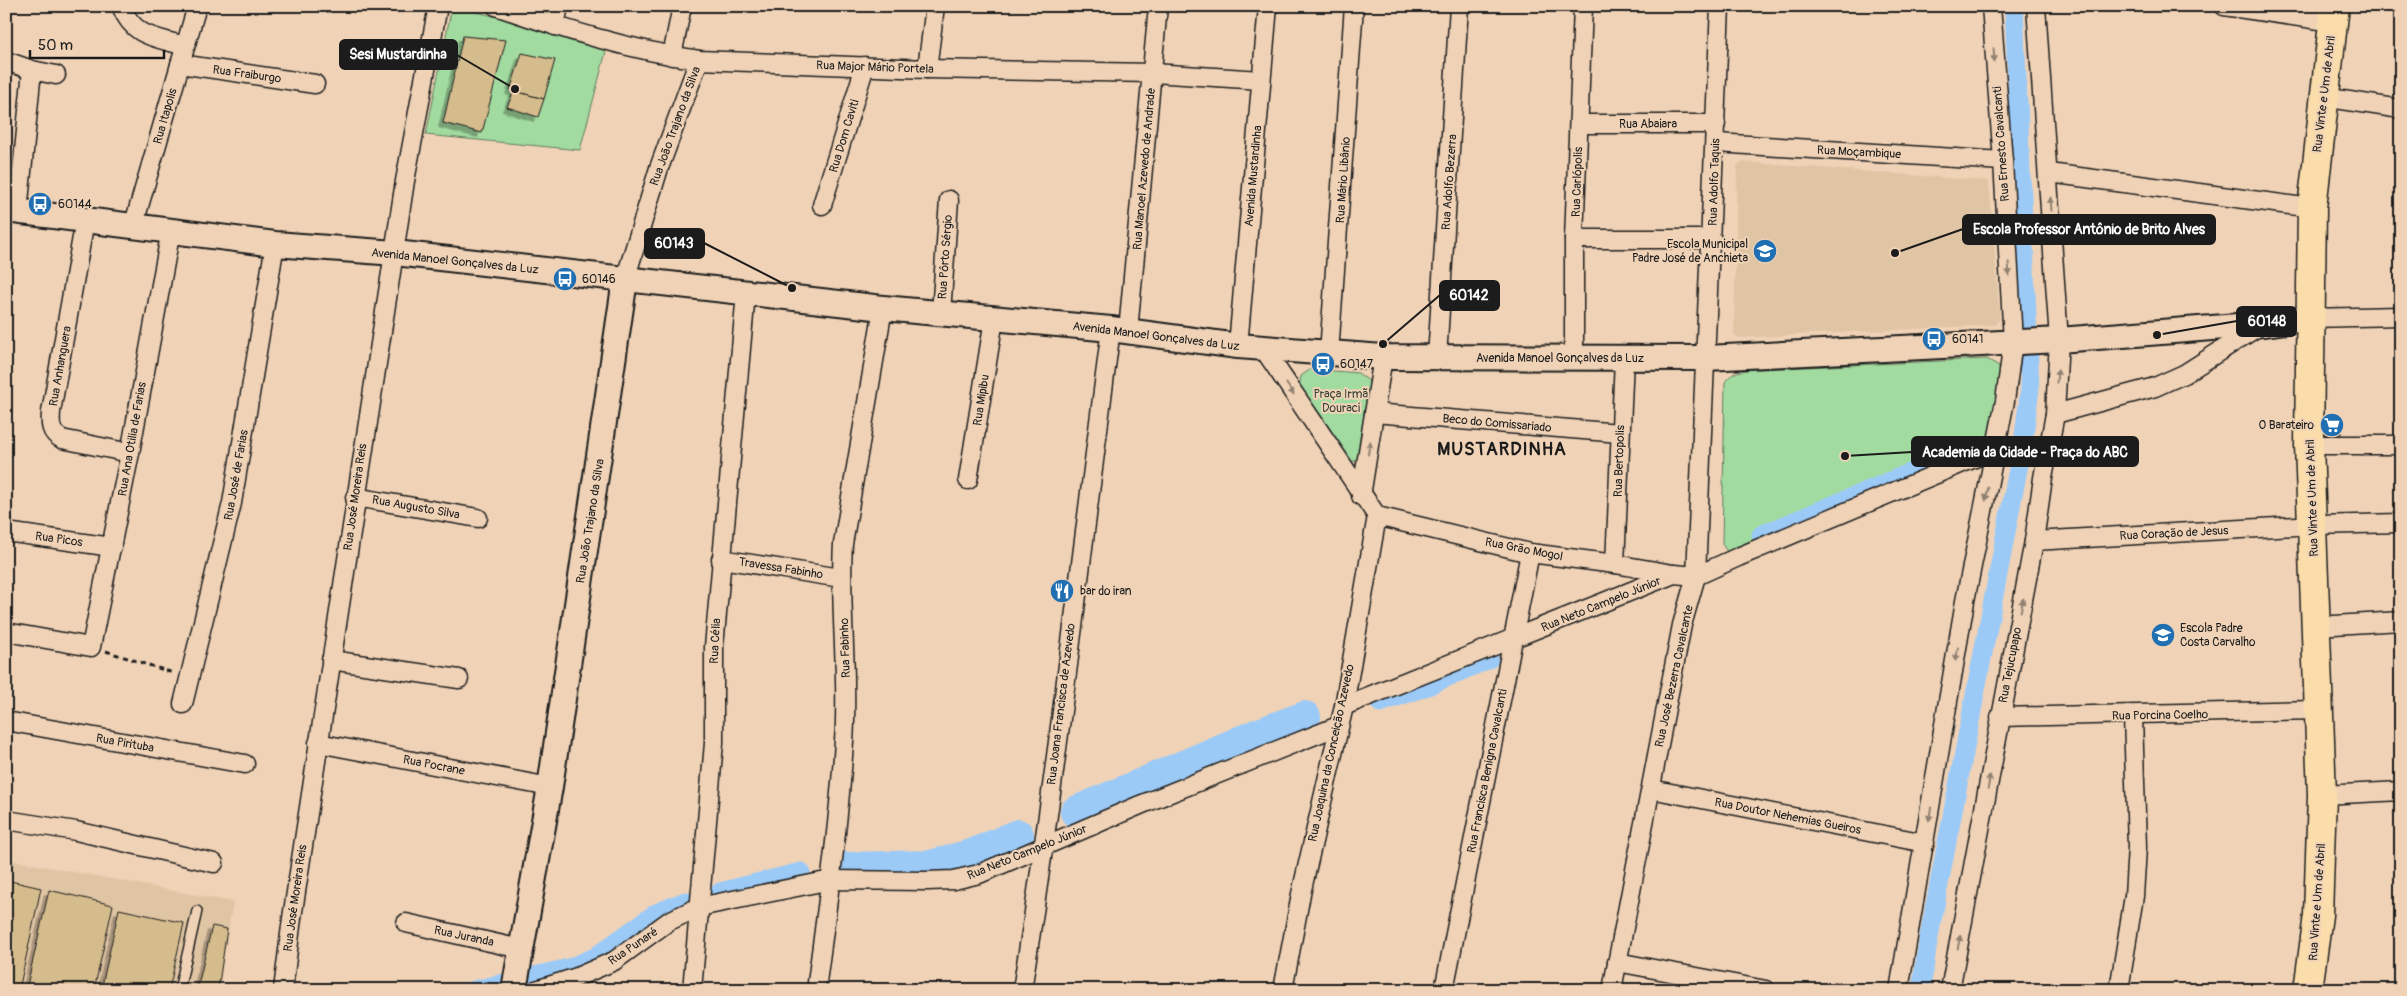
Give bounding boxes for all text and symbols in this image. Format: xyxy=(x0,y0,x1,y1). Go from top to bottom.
scale bar xyxy=(30,28,164,60)
street label: Rua Vinte e Um de Abril xyxy=(2310,35,2339,153)
text: 50 m xyxy=(38,36,73,55)
callout: Sesi Mustardinha xyxy=(340,40,457,69)
text: Sesi Mustardinha xyxy=(349,46,447,63)
one-way arrow xyxy=(1991,47,1999,63)
street label: Rua Major Mário Portela xyxy=(816,58,934,77)
street label: Rua Fraiburgo xyxy=(212,62,283,87)
street label: Rua João Trajano da Silva xyxy=(647,64,704,188)
street label: Rua Itapolis xyxy=(150,86,181,146)
street label: Rua Ernesto Cavalcanti xyxy=(1990,86,2013,202)
street label: Rua Manoel Azevedo de Andrade xyxy=(1130,87,1159,251)
street label: Rua Dom Caviti xyxy=(826,98,863,174)
street label: Rua Abaiara xyxy=(1619,117,1677,132)
street label: Avenida Mustardinha xyxy=(1242,124,1265,227)
street label: Rua Adolfo Bezerra xyxy=(1439,133,1460,231)
street label: Rua Mário Libânio xyxy=(1333,136,1354,224)
street label: Rua Adolfo Taquis xyxy=(1705,137,1724,226)
street label: Rua Moçambique xyxy=(1816,143,1902,162)
street label: Rua Carlópolis xyxy=(1569,146,1586,217)
bus stop icon: 60144 xyxy=(27,191,53,217)
one-way arrow xyxy=(2046,195,2054,211)
place label: 60144 xyxy=(58,197,92,212)
street label: Rua Pôrto Sérgio xyxy=(935,214,956,300)
callout: Escola Professor Antônio de Brito Alves xyxy=(1963,215,2215,244)
text: Escola Professor Antônio de Brito Alves xyxy=(1973,221,2206,238)
callout: 60143 xyxy=(645,229,704,258)
text: 60143 xyxy=(654,235,694,252)
place label: Escola Municipal Padre José de Anchieta xyxy=(1632,237,1748,266)
school or university icon: Escola Municipal Padre José de Anchieta xyxy=(1752,238,1778,264)
street label: Avenida Manoel Gonçalves da Luz xyxy=(371,245,539,278)
one-way arrow xyxy=(2005,262,2013,278)
bus stop icon: 60146 xyxy=(552,266,578,292)
place label: 60146 xyxy=(582,272,616,287)
callout: 60142 xyxy=(1440,281,1499,310)
text: 60142 xyxy=(1449,287,1489,304)
callout: 60148 xyxy=(2237,307,2296,336)
text: 60148 xyxy=(2248,313,2286,330)
street label: Avenida Manoel Gonçalves da Luz xyxy=(1072,319,1240,354)
street label: Rua Anhanguera xyxy=(46,324,75,407)
bus stop icon: 60141 xyxy=(1921,326,1947,352)
place label: 60141 xyxy=(1952,332,1984,347)
bus stop icon: 60147 xyxy=(1310,351,1336,377)
street label: Avenida Manoel Gonçalves da Luz xyxy=(1476,351,1644,366)
place label: 60147 xyxy=(1340,357,1374,372)
one-way arrow xyxy=(2053,367,2061,383)
street label: Rua Mipibu xyxy=(970,373,993,427)
street label: Rua Ana Otilia de Farias xyxy=(115,380,150,497)
one-way arrow xyxy=(1285,382,1295,395)
park label: Praça Irmã Douraci xyxy=(1313,387,1369,416)
street label: Beco do Comissariado xyxy=(1442,411,1553,436)
supermarket icon: O Barateiro xyxy=(2319,412,2345,438)
place label: O Barateiro xyxy=(2259,418,2315,433)
street label: Rua Bertopolis xyxy=(1611,424,1628,497)
street label: Rua José de Farias xyxy=(221,428,252,522)
callout: Academia da Cidade - Praça do ABC xyxy=(1912,437,2138,466)
district label: MUSTARDINHA xyxy=(1437,438,1567,461)
one-way arrow xyxy=(1365,439,1373,455)
street label: Rua Vinte e Um de Abril xyxy=(2303,439,2322,557)
street label: Rua José Moreira Reis xyxy=(341,442,371,551)
text: Academia da Cidade - Praça do ABC xyxy=(1922,444,2128,461)
street label: Rua João Trajano da Silva xyxy=(573,457,608,584)
one-way arrow xyxy=(1982,487,1990,503)
street label: Rua Augusto Silva xyxy=(371,492,461,523)
street label: Rua Coração de Jesus xyxy=(2119,523,2230,544)
street label: Rua Picos xyxy=(34,529,84,550)
street label: Rua Grão Mogol xyxy=(1484,535,1564,564)
street label: Travessa Fabinho xyxy=(738,554,825,583)
street label: Rua Neto Campelo Júnior xyxy=(1539,573,1664,635)
restaurant icon: bar do iran xyxy=(1049,578,1075,604)
place label: bar do iran xyxy=(1080,584,1132,599)
one-way arrow xyxy=(2018,598,2026,613)
street label: Rua José Bezerra Cavalcante xyxy=(1652,604,1697,749)
street label: Rua Célia xyxy=(707,617,724,664)
street label: Rua Fabinho xyxy=(837,617,854,678)
place label: Escola Padre Costa Carvalho xyxy=(2180,621,2256,650)
street label: Rua Joana Francisca de Azevedo xyxy=(1044,622,1079,786)
school or university icon: Escola Padre Costa Carvalho xyxy=(2150,622,2176,648)
street label: Rua Tejucupapo xyxy=(1996,625,2025,704)
one-way arrow xyxy=(1952,646,1960,662)
street label: Rua Joaquina da Conceição Azevedo xyxy=(1305,662,1358,843)
street label: Rua Francisca Benigna Cavalcanti xyxy=(1464,688,1511,854)
street label: Rua Porcina Coelho xyxy=(2112,707,2209,724)
street label: Rua Pirituba xyxy=(95,731,156,756)
street label: Rua Pocrane xyxy=(402,752,466,779)
one-way arrow xyxy=(1986,774,1994,790)
street label: Rua Doutor Nehemias Gueiros xyxy=(1713,795,1863,838)
one-way arrow xyxy=(1926,807,1934,823)
street label: Rua Neto Campelo Júnior xyxy=(965,821,1090,883)
street label: Rua José Moreira Reis xyxy=(281,843,311,952)
street label: Rua Vinte e Um de Abril xyxy=(2306,843,2329,961)
street label: Rua Juranda xyxy=(433,923,496,950)
street label: Rua Punaré xyxy=(606,924,661,969)
one-way arrow xyxy=(1956,933,1964,949)

